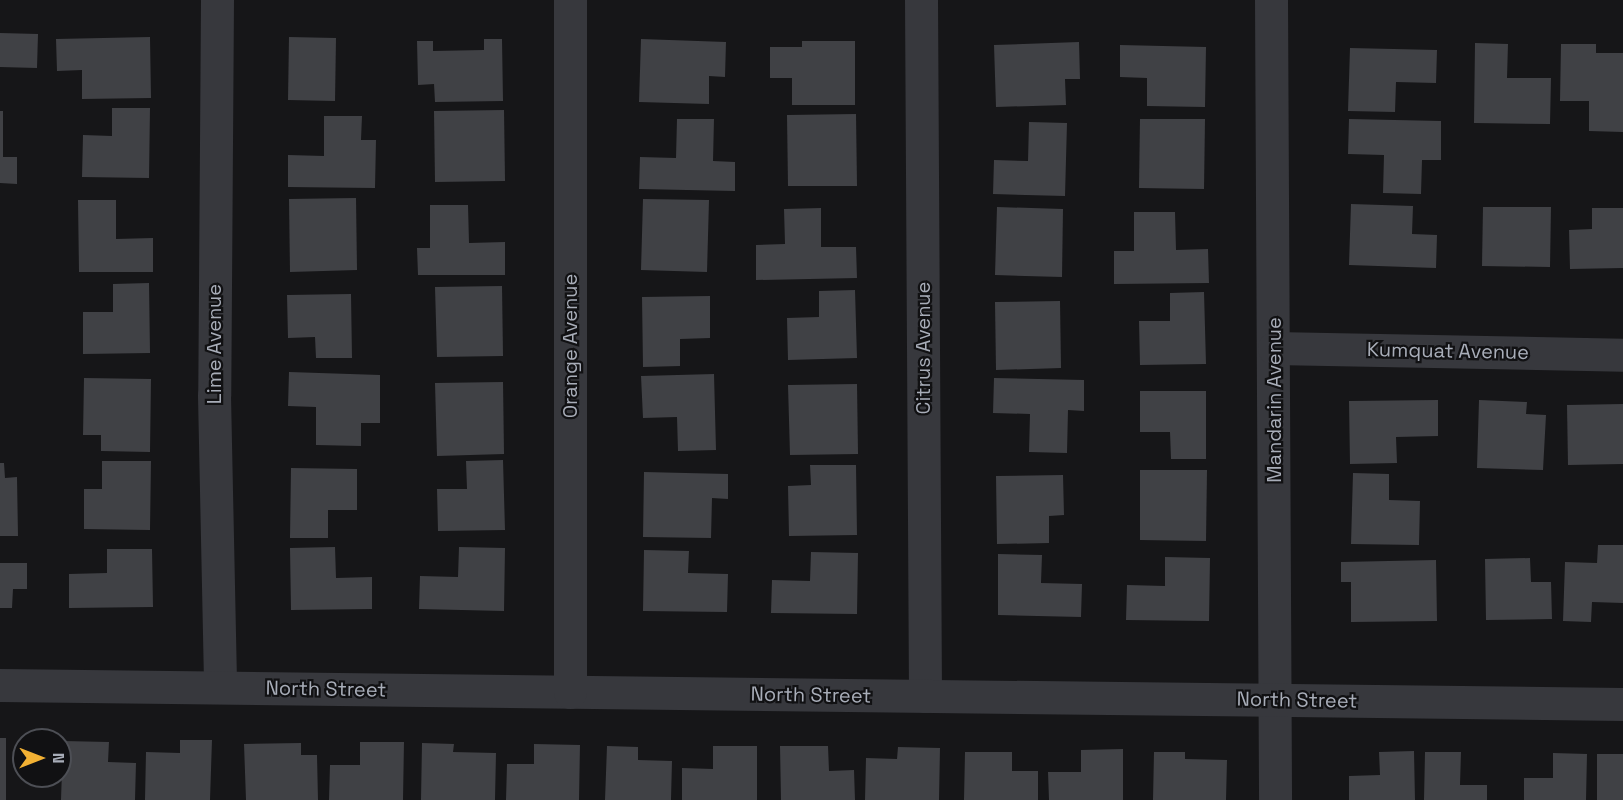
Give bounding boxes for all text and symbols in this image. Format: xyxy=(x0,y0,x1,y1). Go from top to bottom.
street label: Orange Avenue xyxy=(558,274,582,418)
street label: Citrus Avenue xyxy=(911,281,935,415)
street label: Lime Avenue xyxy=(202,284,226,404)
street label: Mandarin Avenue xyxy=(1262,317,1286,483)
street label: Kumquat Avenue xyxy=(1367,338,1529,364)
street label: North Street xyxy=(265,676,387,702)
street label: North Street xyxy=(750,682,872,708)
street label: North Street xyxy=(1236,687,1358,713)
north arrow xyxy=(12,728,72,788)
text: N xyxy=(48,753,69,763)

